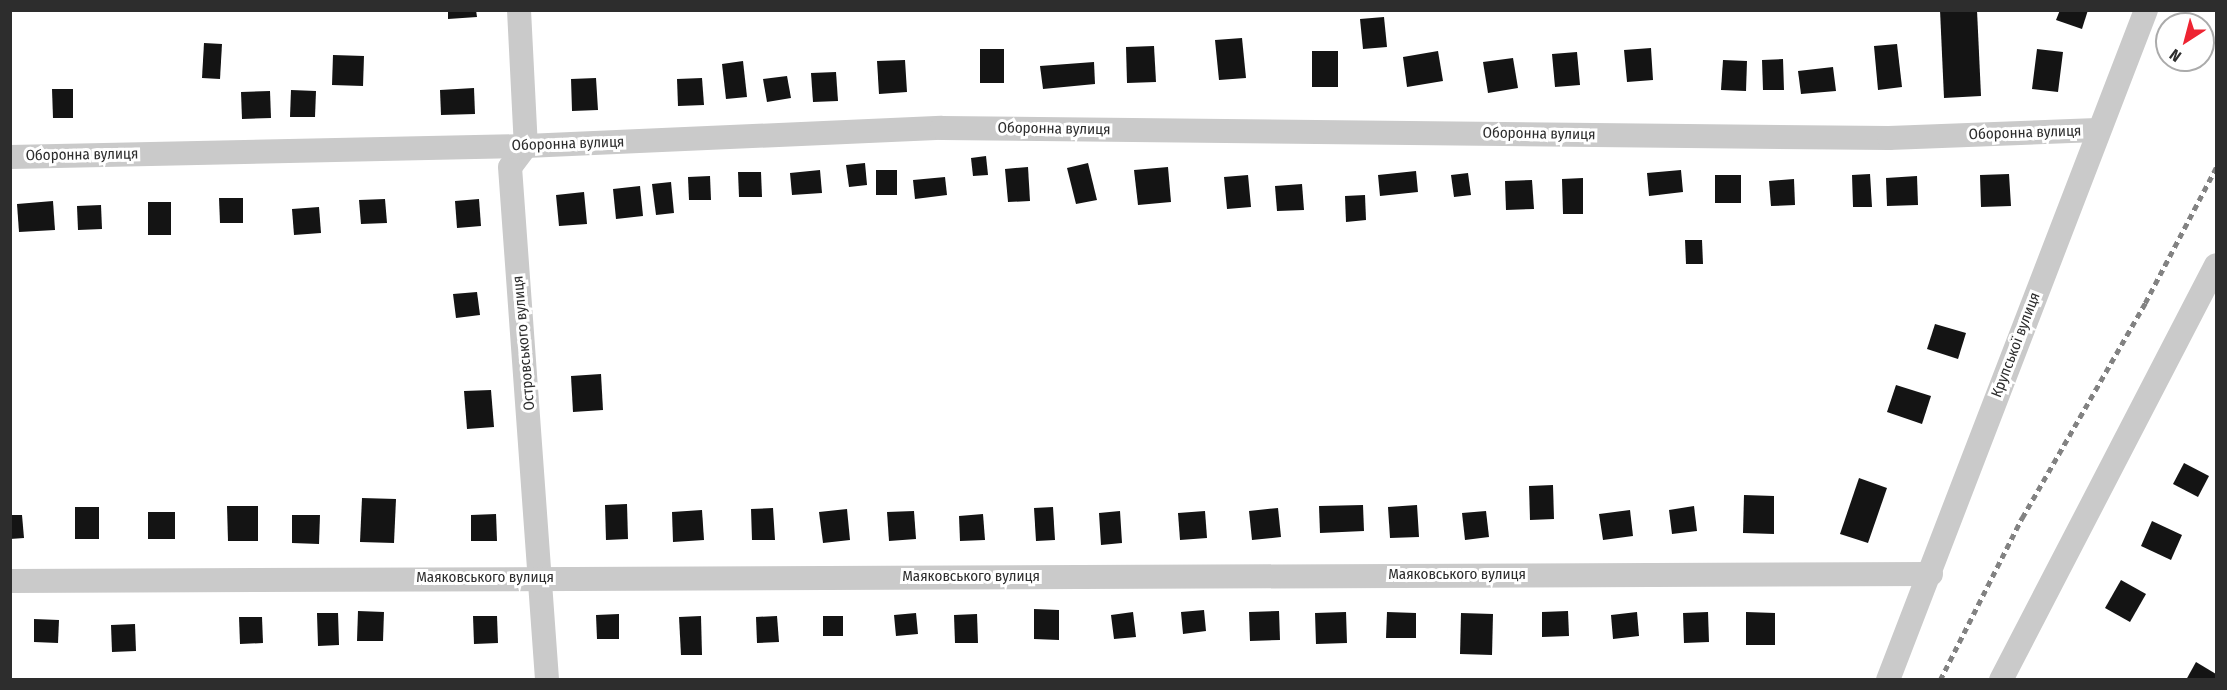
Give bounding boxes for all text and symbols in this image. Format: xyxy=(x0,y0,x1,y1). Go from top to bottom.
north arrow xyxy=(2155,12,2215,72)
text: N xyxy=(2166,45,2185,66)
street label: Оборонна вулиця xyxy=(997,119,1111,139)
street label: Оборонна вулиця xyxy=(1968,122,2082,144)
street label: Оборонна вулиця xyxy=(1482,124,1596,144)
street label: Оборонна вулиця xyxy=(511,133,625,155)
street label: Оборонна вулиця xyxy=(25,145,139,165)
street label: Островського вулиця xyxy=(509,275,539,411)
street label: Крупської вулиця xyxy=(1988,290,2044,400)
street label: Маяковського вулиця xyxy=(1388,566,1526,584)
street label: Маяковського вулиця xyxy=(902,568,1040,586)
street label: Маяковського вулиця xyxy=(416,569,554,587)

